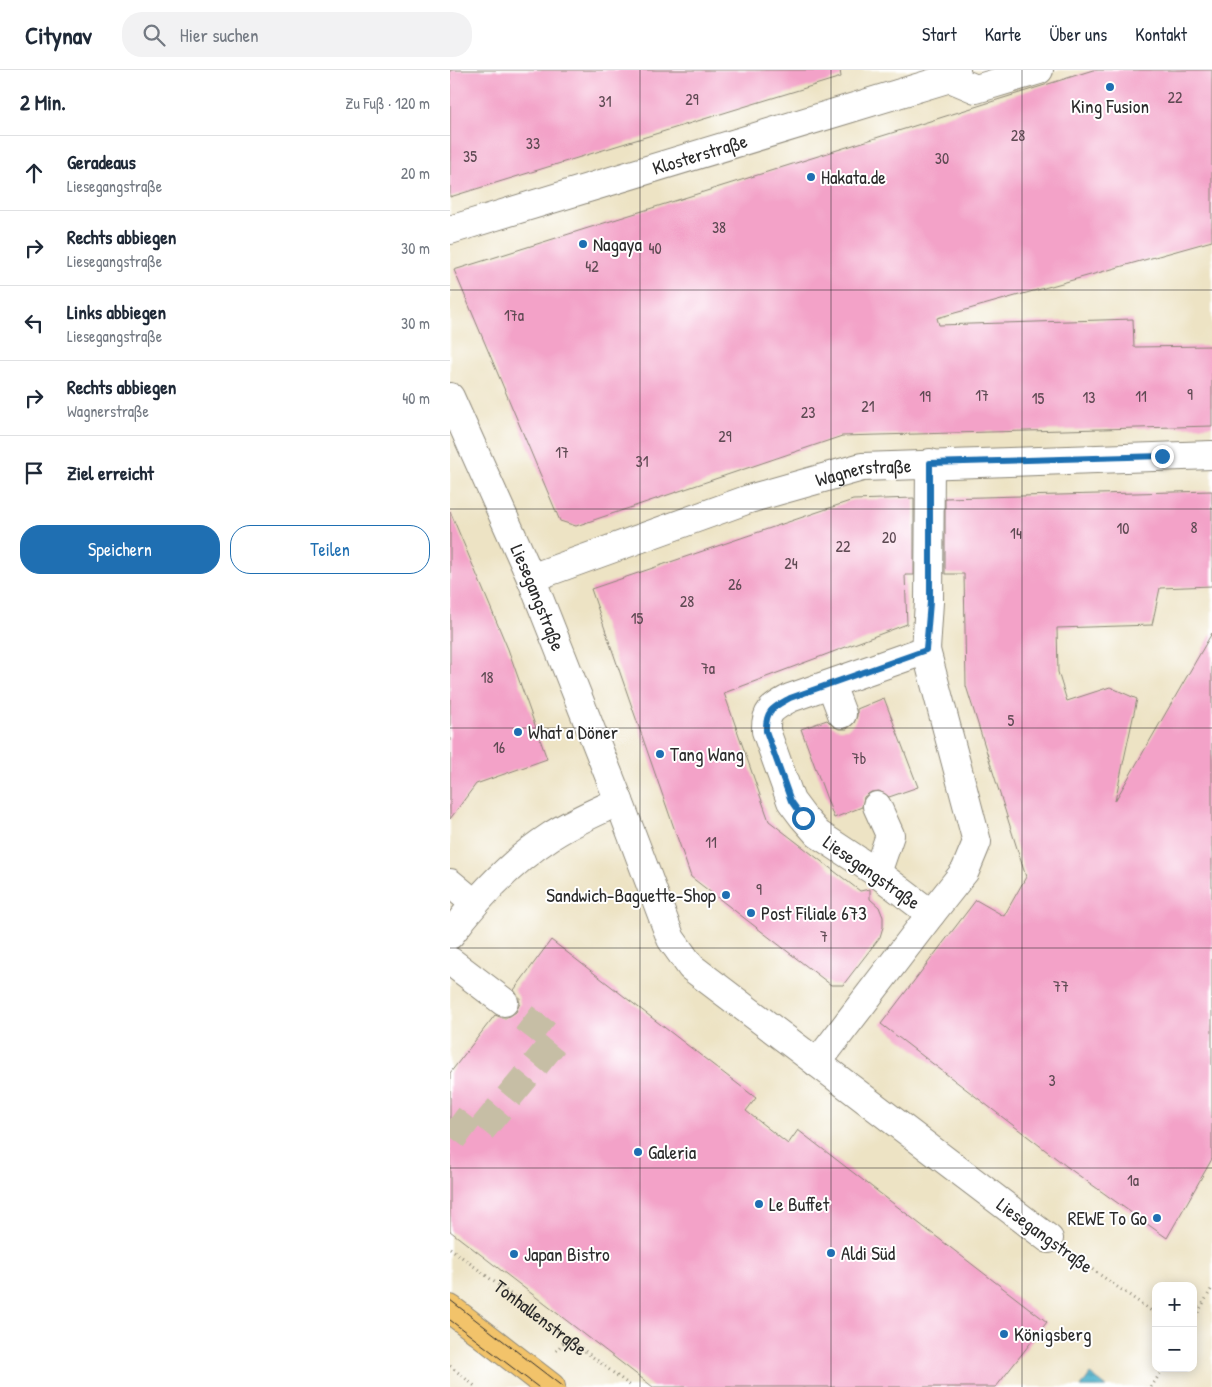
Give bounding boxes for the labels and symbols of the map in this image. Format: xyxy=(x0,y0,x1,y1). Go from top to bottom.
marker: King Fusion xyxy=(1104,81,1116,93)
house number: 22 xyxy=(1168,86,1183,108)
house number: 29 xyxy=(685,88,699,110)
house number: 31 xyxy=(599,90,612,112)
place label: King Fusion xyxy=(1071,93,1149,119)
house number: 28 xyxy=(1011,124,1025,146)
street label: Klosterstraße xyxy=(649,127,751,181)
house number: 33 xyxy=(526,132,540,154)
house number: 35 xyxy=(463,145,477,167)
house number: 30 xyxy=(935,147,949,169)
place label: Hakata.de xyxy=(821,164,886,190)
marker: Hakata.de xyxy=(805,171,817,183)
house number: 38 xyxy=(712,216,726,238)
place label: Nagaya xyxy=(593,231,642,257)
house number: 40 xyxy=(648,237,662,259)
marker: Nagaya xyxy=(577,238,589,250)
house number: 42 xyxy=(585,255,599,277)
house number: 17a xyxy=(504,304,524,326)
house number: 9 xyxy=(1187,383,1193,405)
house number: 17 xyxy=(975,384,989,406)
house number: 19 xyxy=(919,385,931,407)
house number: 11 xyxy=(1135,385,1147,407)
house number: 13 xyxy=(1083,386,1095,408)
house number: 15 xyxy=(1032,387,1045,409)
house number: 21 xyxy=(861,395,875,417)
house number: 23 xyxy=(801,401,815,423)
house number: 29 xyxy=(718,425,732,447)
house number: 17 xyxy=(555,441,569,463)
route end xyxy=(1151,445,1174,468)
house number: 31 xyxy=(636,450,649,472)
street label: Wagnerstraße xyxy=(812,452,912,493)
house number: 8 xyxy=(1191,516,1198,538)
house number: 10 xyxy=(1117,517,1129,539)
house number: 14 xyxy=(1010,522,1022,544)
house number: 20 xyxy=(882,526,896,548)
house number: 22 xyxy=(836,535,851,557)
street label: Liesegangstraße xyxy=(504,540,572,655)
house number: 24 xyxy=(784,552,798,574)
house number: 26 xyxy=(728,573,742,595)
house number: 28 xyxy=(680,590,694,612)
house number: 15 xyxy=(631,607,644,629)
house number: 7a xyxy=(701,657,715,679)
house number: 18 xyxy=(481,666,493,688)
house number: 5 xyxy=(1008,709,1015,731)
place label: What a Döner xyxy=(528,719,619,745)
marker: What a Döner xyxy=(512,726,524,738)
house number: 16 xyxy=(493,736,505,758)
place label: Tang Wang xyxy=(670,741,744,767)
house number: 7b xyxy=(852,747,866,769)
marker: Tang Wang xyxy=(654,748,666,760)
route start xyxy=(792,807,815,830)
street label: Liesegangstraße xyxy=(818,829,926,915)
house number: 11 xyxy=(705,831,717,853)
house number: 9 xyxy=(756,878,762,900)
place label: Sandwich-Baguette-Shop xyxy=(546,882,716,908)
marker: Sandwich-Baguette-Shop xyxy=(720,889,732,901)
place label: Post Filiale 673 xyxy=(761,900,867,926)
marker: Post Filiale 673 xyxy=(745,907,757,919)
house number: 7 xyxy=(820,925,828,947)
house number: 77 xyxy=(1053,975,1069,997)
house number: 3 xyxy=(1048,1069,1056,1091)
place label: Galeria xyxy=(648,1139,697,1165)
marker: Galeria xyxy=(632,1146,644,1158)
house number: 1a xyxy=(1127,1169,1139,1191)
place label: Le Buffet xyxy=(769,1191,830,1217)
street label: Liesegangstraße xyxy=(992,1191,1099,1279)
marker: Le Buffet xyxy=(753,1198,765,1210)
place label: REWE To Go xyxy=(1068,1205,1147,1231)
marker: REWE To Go xyxy=(1151,1212,1163,1224)
place label: Aldi Süd xyxy=(841,1240,896,1266)
place label: Japan Bistro xyxy=(524,1241,610,1267)
marker: Aldi Süd xyxy=(825,1247,837,1259)
marker: Japan Bistro xyxy=(508,1248,520,1260)
street label: Tonhallenstraße xyxy=(489,1273,593,1362)
place label: Königsberg xyxy=(1014,1321,1091,1347)
marker: Königsberg xyxy=(998,1328,1010,1340)

